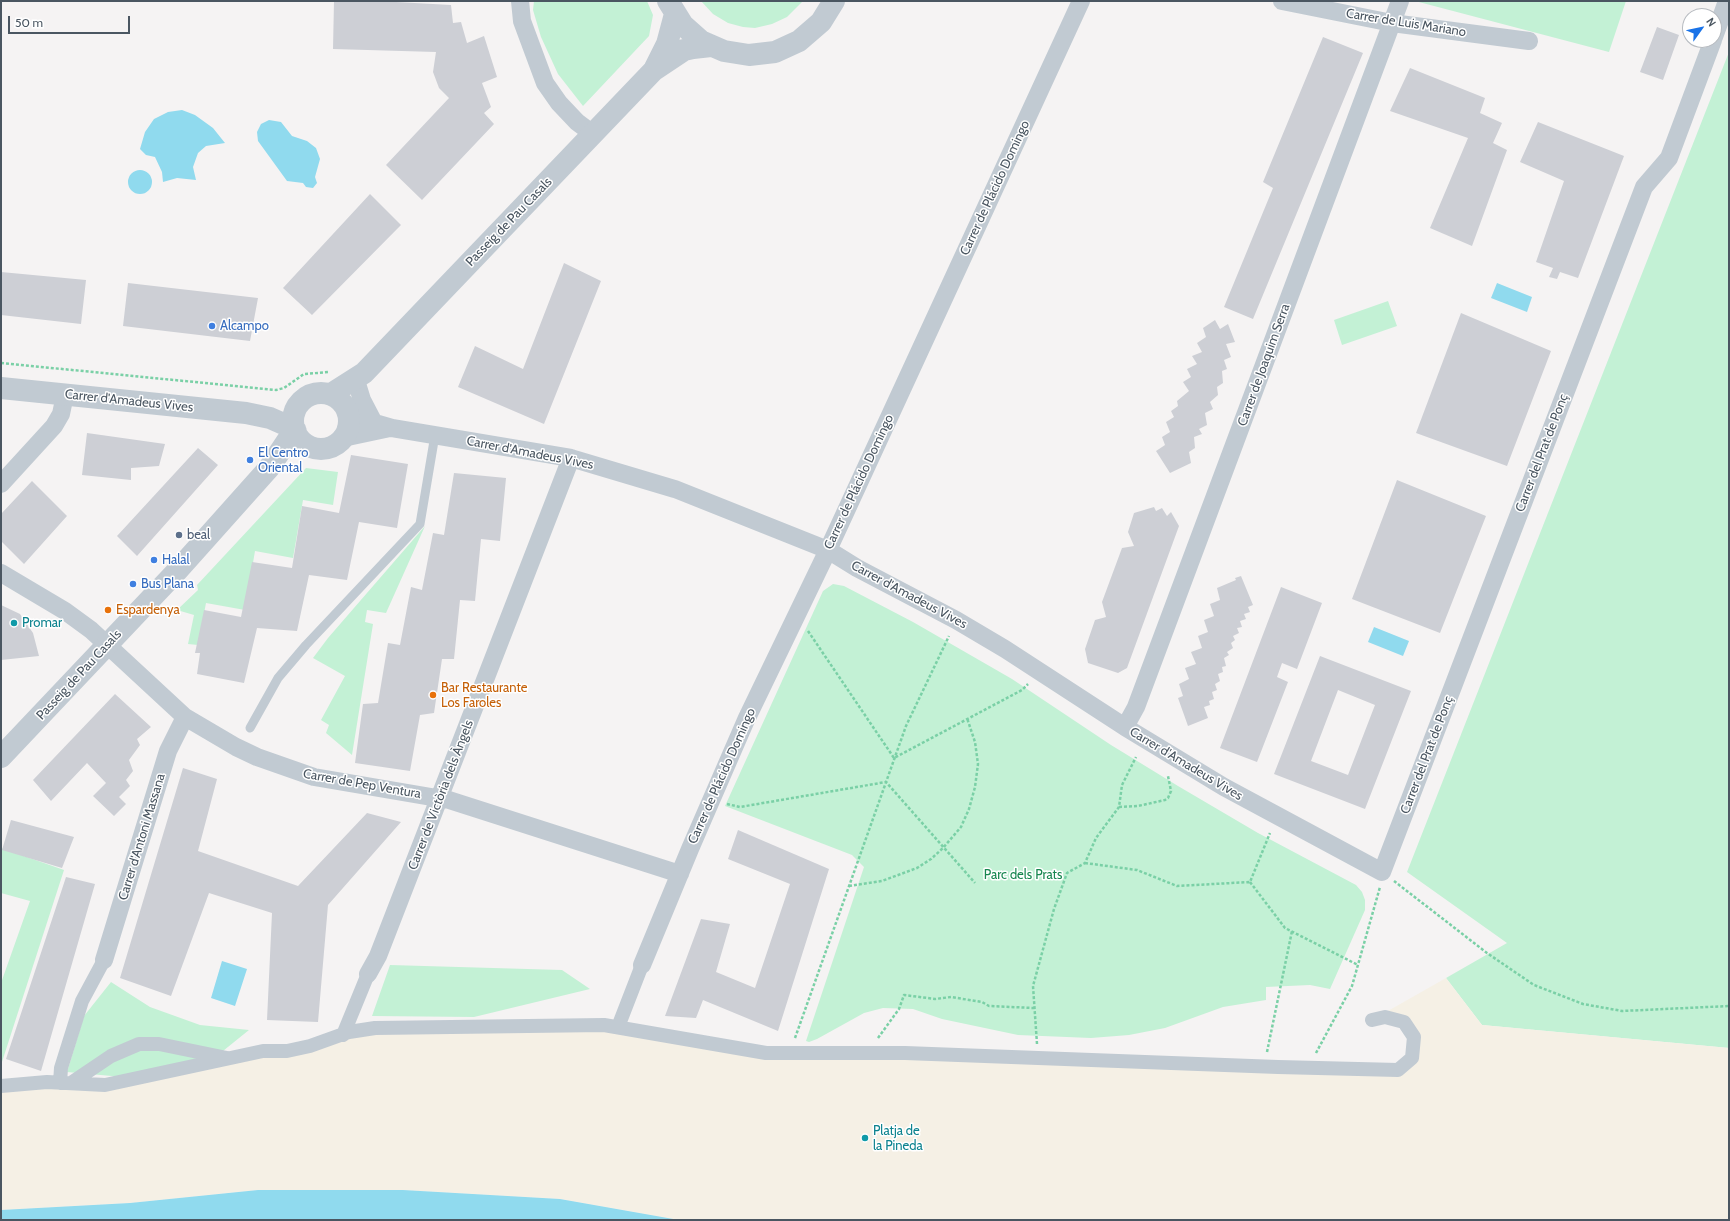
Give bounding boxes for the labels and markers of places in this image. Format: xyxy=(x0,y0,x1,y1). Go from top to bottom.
place label: Alcampo xyxy=(220,318,269,334)
marker: Alcampo xyxy=(207,321,217,331)
place label: El Centro Oriental xyxy=(258,445,308,476)
marker: El Centro Oriental xyxy=(245,455,255,465)
place label: beal xyxy=(187,527,210,543)
marker: beal xyxy=(174,530,184,540)
place label: Halal xyxy=(162,552,190,568)
marker: Halal xyxy=(149,555,159,565)
place label: Bus Plana xyxy=(141,576,194,592)
marker: Bus Plana xyxy=(128,579,138,589)
place label: Espardenya xyxy=(116,602,180,618)
marker: Espardenya xyxy=(103,605,113,615)
place label: Promar xyxy=(22,615,62,631)
marker: Promar xyxy=(9,618,19,628)
place label: Bar Restaurante Los Faroles xyxy=(441,680,528,711)
marker: Bar Restaurante Los Faroles xyxy=(428,690,438,700)
place label: Platja de la Pineda xyxy=(873,1123,923,1154)
marker: Platja de la Pineda xyxy=(860,1133,870,1143)

